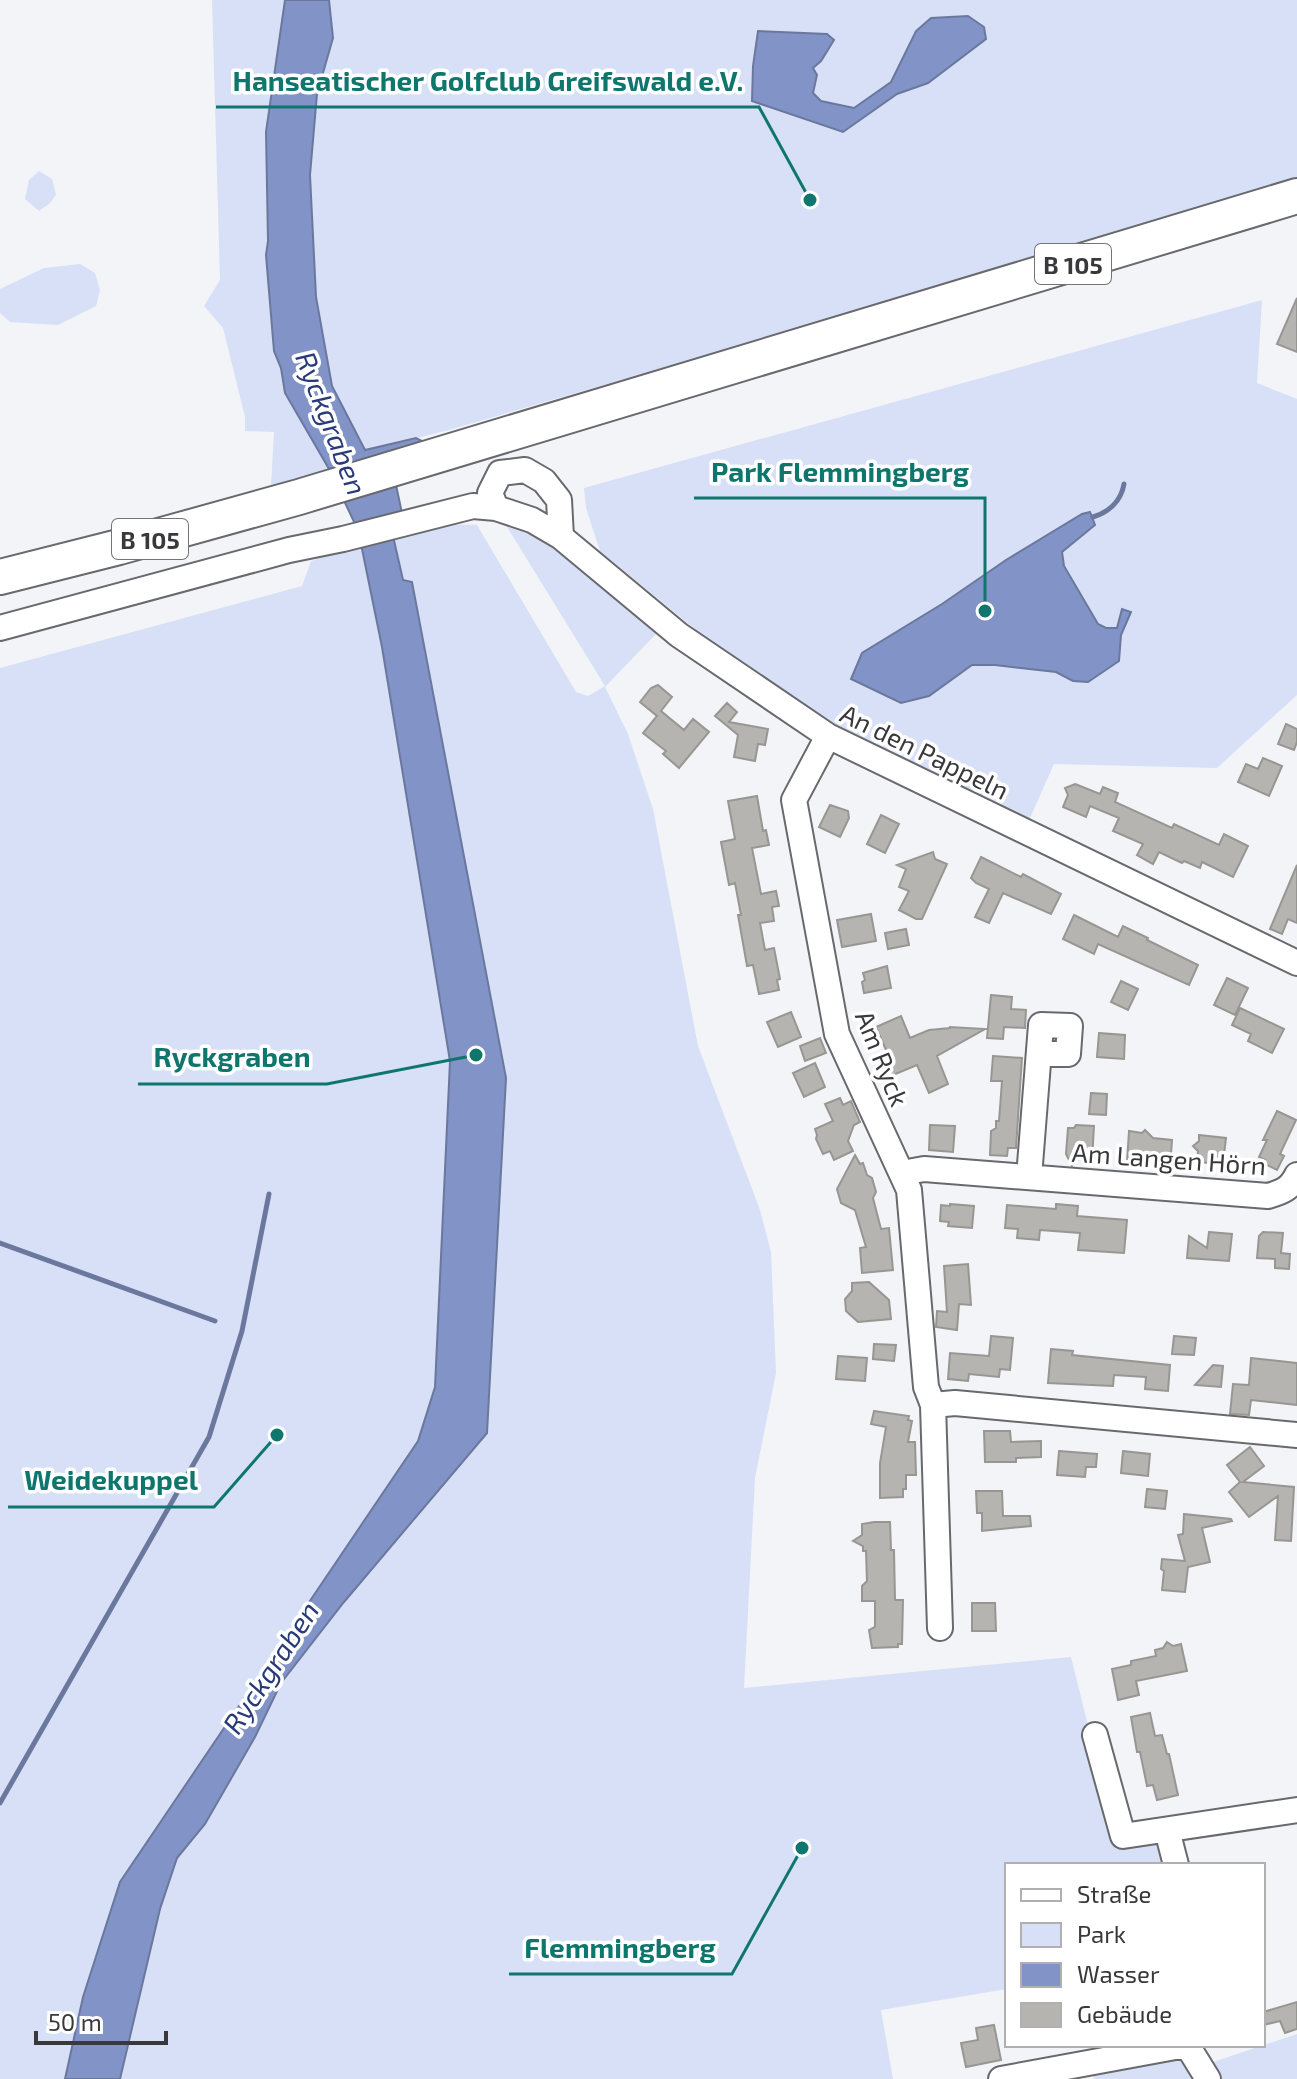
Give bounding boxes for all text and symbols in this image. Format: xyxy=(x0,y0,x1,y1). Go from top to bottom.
callout: Hanseatischer Golfclub Greifswald e.V. xyxy=(216,55,759,107)
text: Hanseatischer Golfclub Greifswald e.V. xyxy=(233,63,743,97)
road number: B 105 xyxy=(1035,244,1111,284)
water label: Ryckgraben xyxy=(289,347,375,499)
callout: Park Flemmingberg xyxy=(694,446,985,498)
text: Park Flemmingberg xyxy=(711,454,969,488)
road number: B 105 xyxy=(112,519,188,559)
street label: An den Pappeln xyxy=(836,697,1014,805)
street label: Am Ryck xyxy=(850,1006,916,1110)
callout: Ryckgraben xyxy=(138,1032,327,1084)
text: Ryckgraben xyxy=(154,1039,310,1073)
street label: Am Langen Hörn xyxy=(1071,1136,1267,1180)
callout: Weidekuppel xyxy=(8,1455,214,1507)
text: Weidekuppel xyxy=(24,1462,199,1496)
water label: Ryckgraben xyxy=(215,1595,325,1739)
legend xyxy=(1005,1863,1265,2047)
text: Straße xyxy=(1077,1879,1151,1908)
text: Park xyxy=(1077,1919,1126,1948)
callout: Flemmingberg xyxy=(509,1922,732,1974)
text: Flemmingberg xyxy=(524,1930,716,1964)
text: Wasser xyxy=(1077,1959,1160,1988)
scale bar xyxy=(36,1995,166,2045)
text: Gebäude xyxy=(1077,1999,1172,2028)
text: 50 m xyxy=(48,2007,102,2036)

